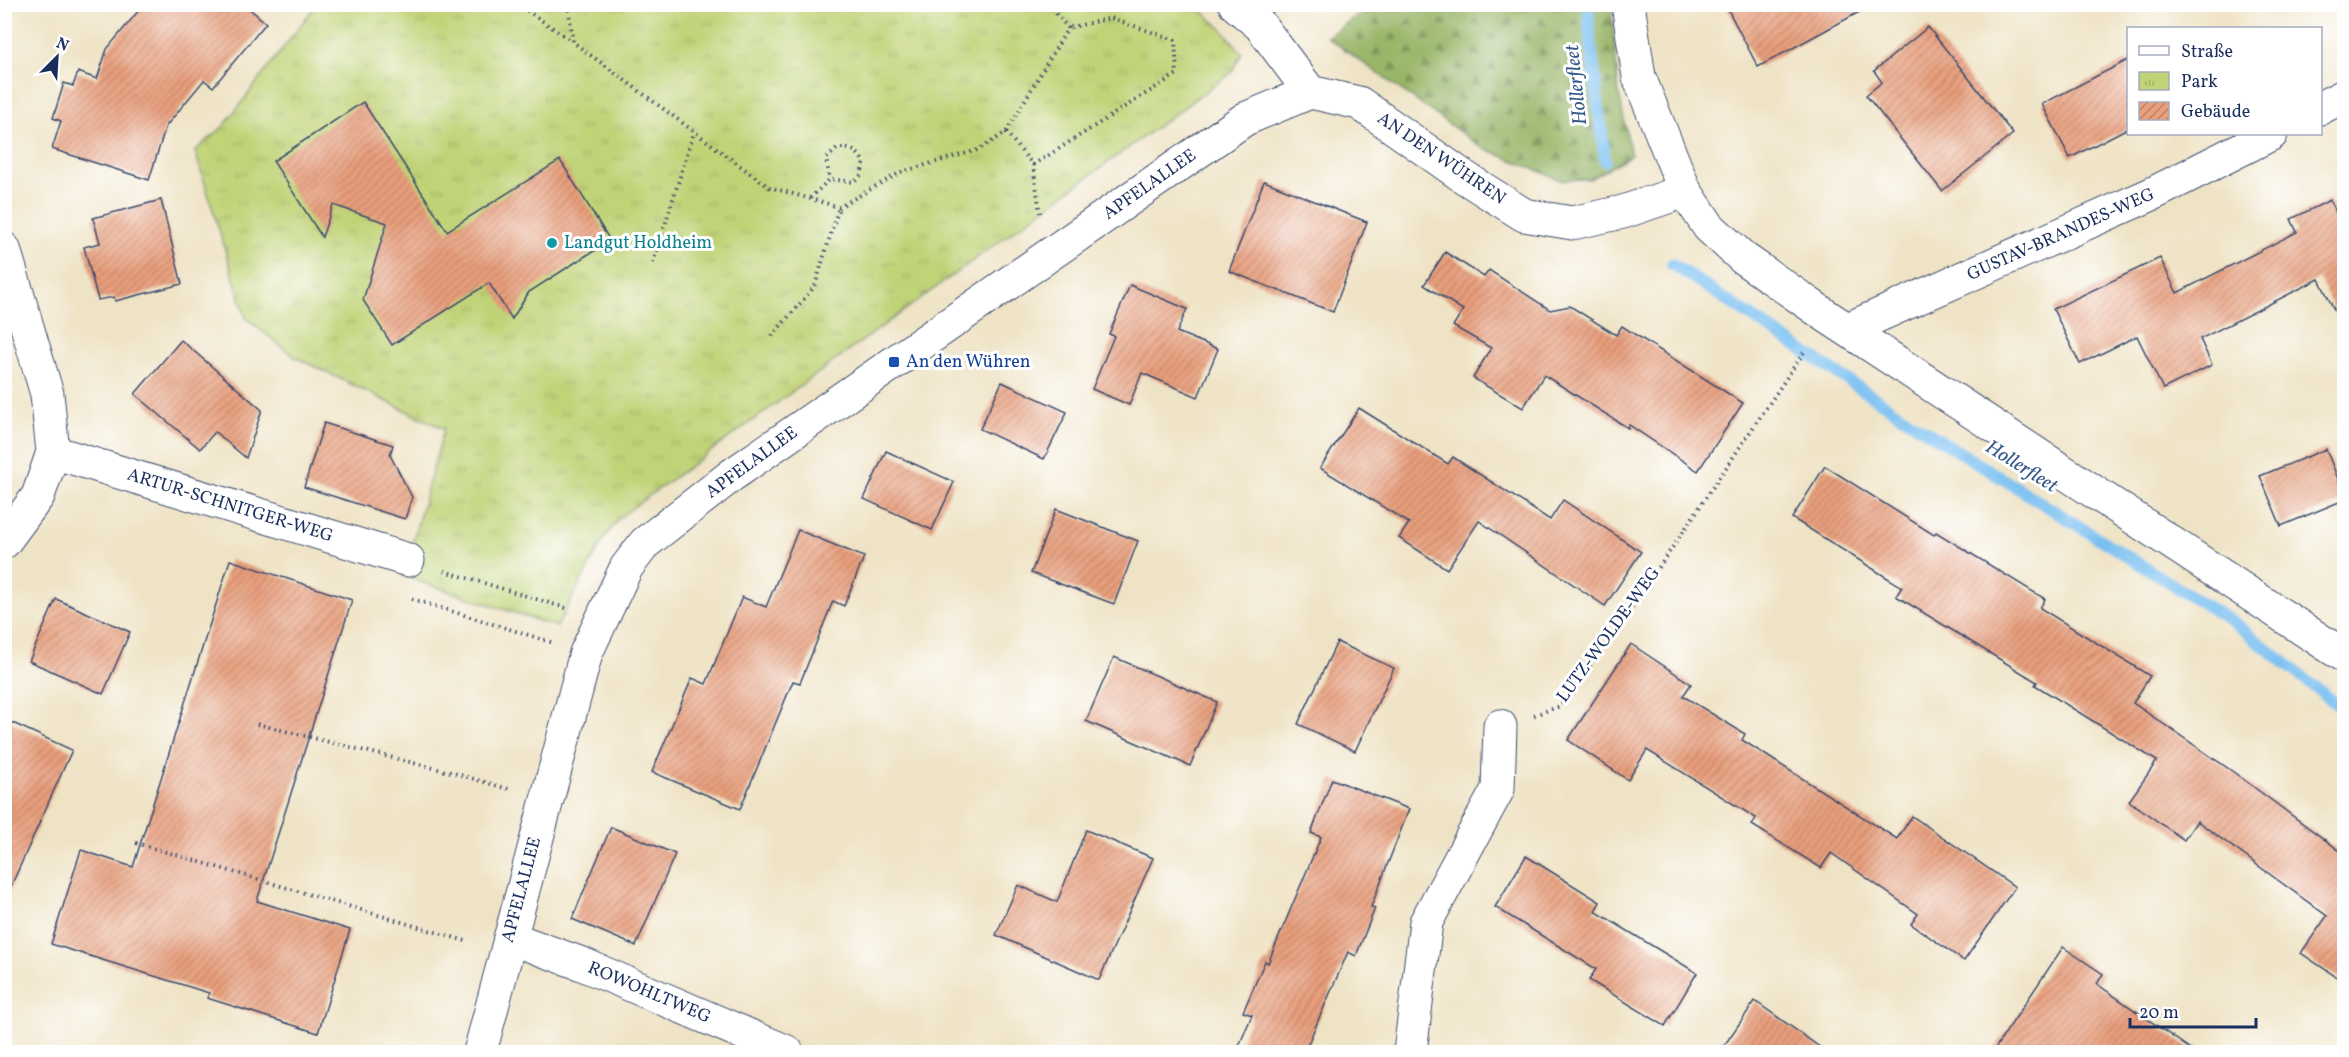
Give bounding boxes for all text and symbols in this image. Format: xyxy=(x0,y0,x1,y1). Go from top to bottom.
north arrow xyxy=(27,27,87,87)
legend xyxy=(2127,27,2322,135)
text: N xyxy=(53,33,72,58)
text: Straße xyxy=(2181,40,2233,65)
water label: Hollerfleet xyxy=(1559,43,1595,127)
text: Park xyxy=(2181,70,2218,95)
text: Gebäude xyxy=(2181,100,2250,125)
street label: AN DEN WÜHREN xyxy=(1372,107,1510,211)
street label: APFELALLEE xyxy=(1098,144,1202,226)
street label: GUSTAV-BRANDES-WEG xyxy=(1963,182,2159,288)
place label: Landgut Holdheim xyxy=(564,231,712,256)
marker: Landgut Holdheim xyxy=(545,236,559,250)
place label: An den Wühren xyxy=(906,350,1031,375)
marker: An den Wühren xyxy=(887,355,901,369)
street label: APFELALLEE xyxy=(701,421,803,505)
water label: Hollerfleet xyxy=(1979,434,2063,501)
street label: ARTUR-SCHNITGER-WEG xyxy=(124,463,336,549)
street label: LUTZ-WOLDE-WEG xyxy=(1551,562,1667,708)
street label: APFELALLEE xyxy=(496,834,548,946)
street label: ROWOHLTWEG xyxy=(584,956,714,1030)
scale bar xyxy=(2130,991,2256,1029)
text: 20 m xyxy=(2139,1001,2179,1026)

